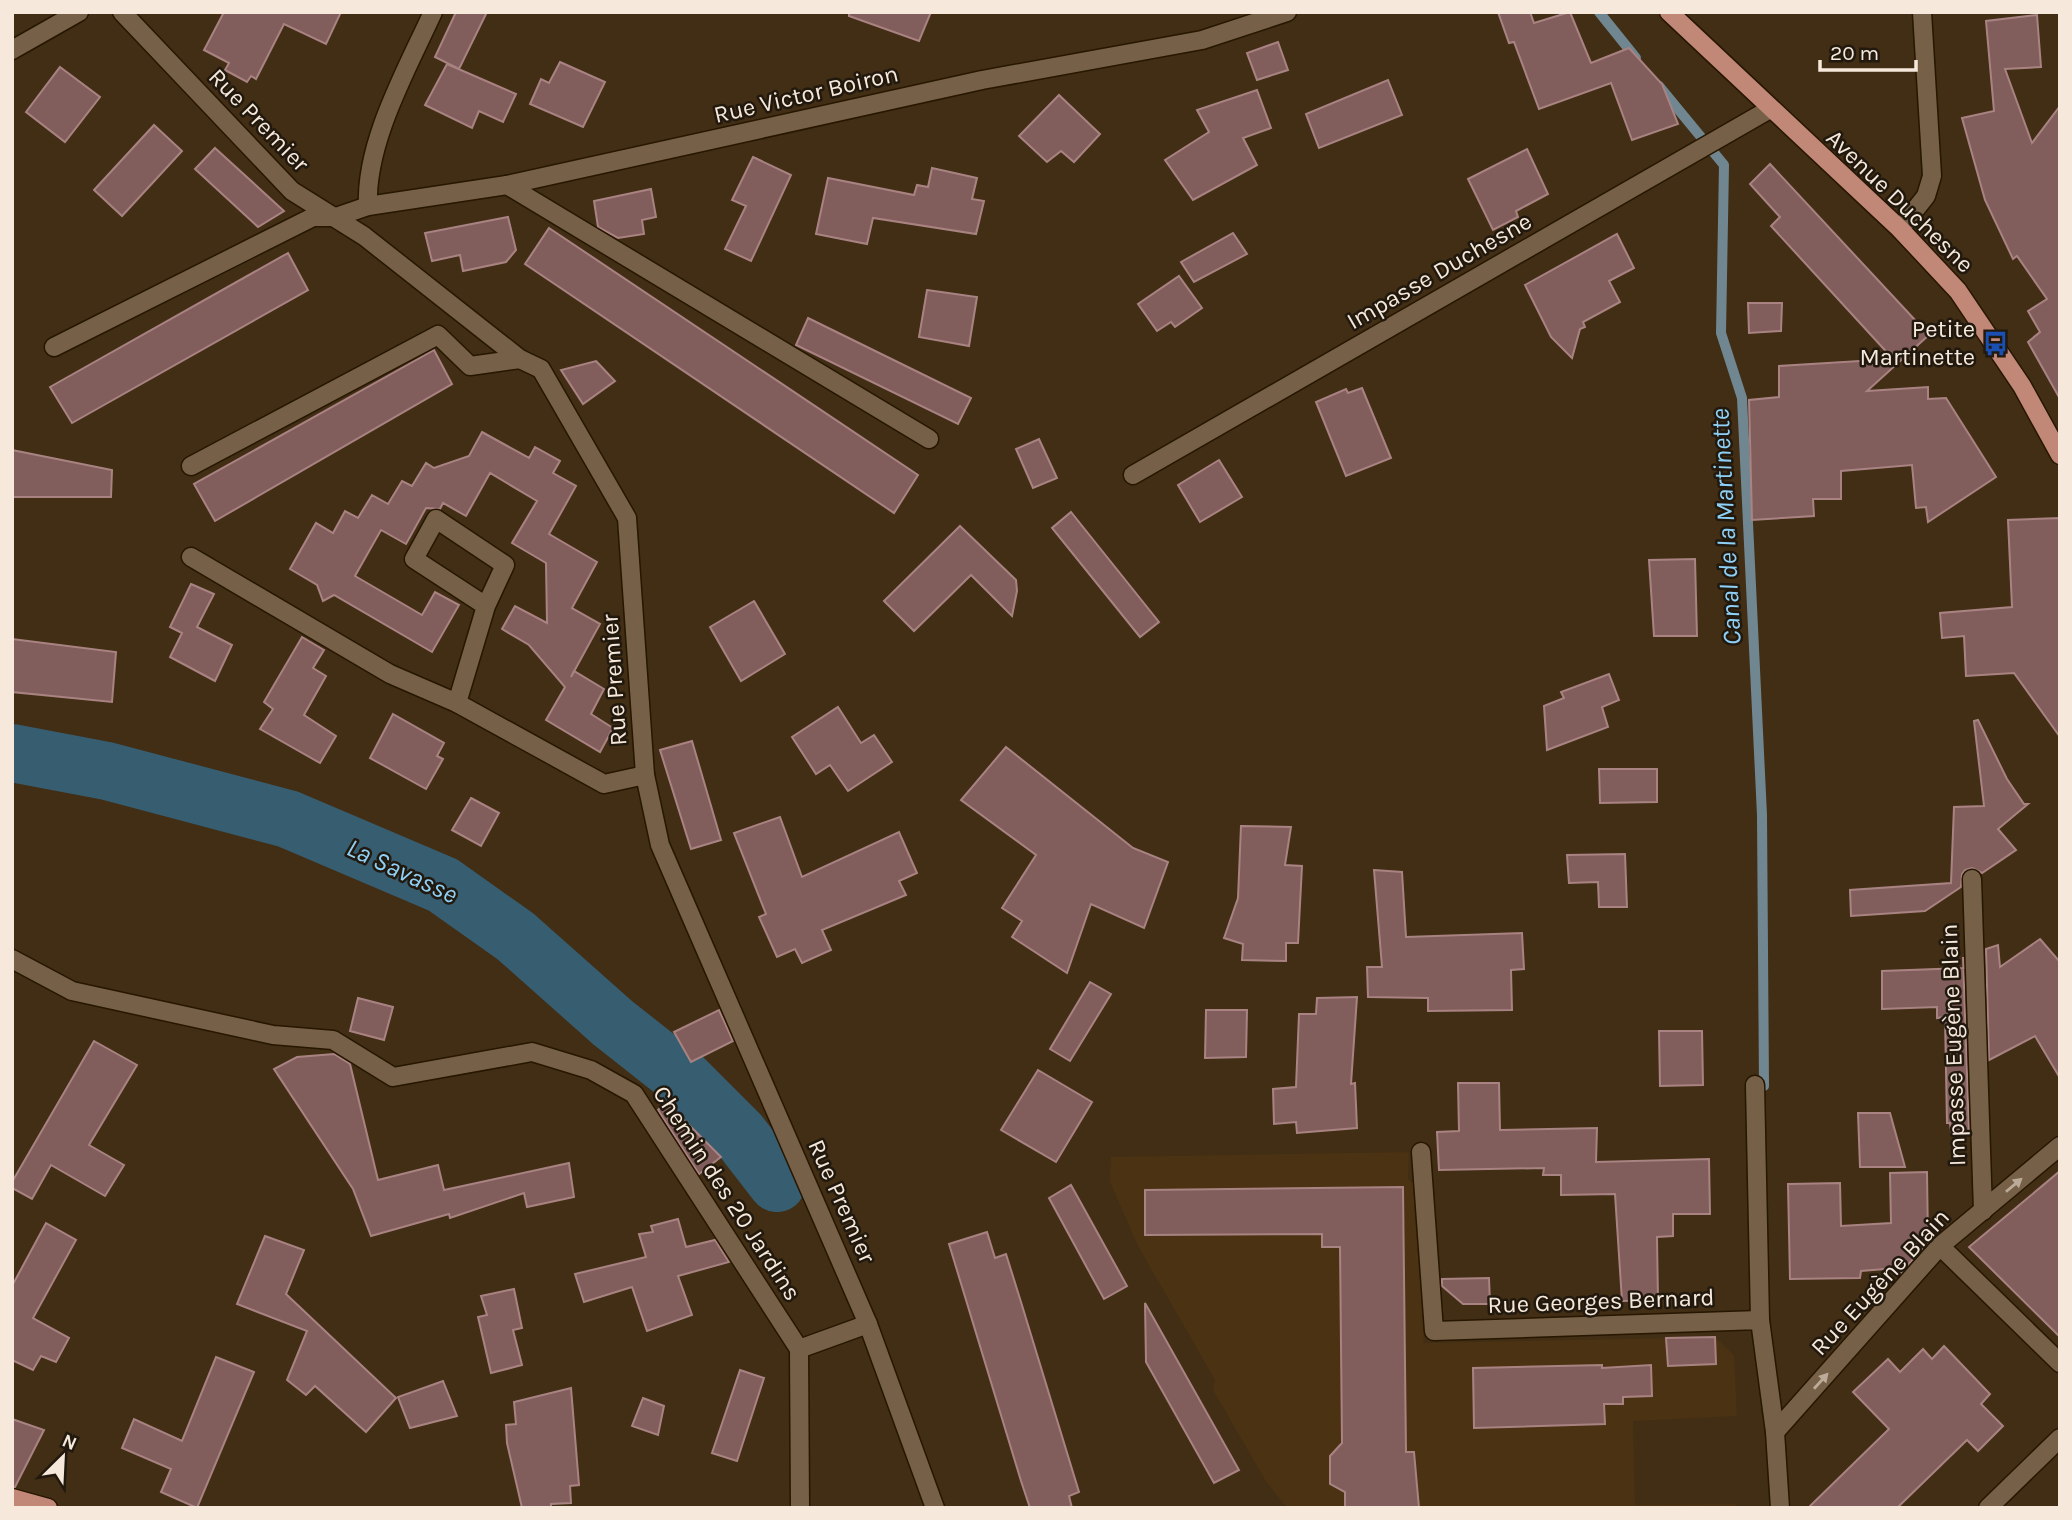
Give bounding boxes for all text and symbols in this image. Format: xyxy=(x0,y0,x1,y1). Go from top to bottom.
scale bar xyxy=(1820,28,1916,72)
text: 20 m xyxy=(1830,41,1879,65)
street label: Rue Victor Boiron xyxy=(711,59,901,129)
street label: Rue Premier xyxy=(203,63,315,177)
street label: Avenue Duchesne xyxy=(1821,124,1979,278)
street label: Impasse Duchesne xyxy=(1342,207,1536,335)
place label: Petite Martinette xyxy=(1859,315,1975,371)
bus stop icon: Petite Martinette xyxy=(1981,329,2009,357)
water label: Canal de la Martinette xyxy=(1704,408,1748,646)
street label: Rue Premier xyxy=(595,613,633,747)
water label: La Savasse xyxy=(342,832,462,910)
street label: Impasse Eugène Blain xyxy=(1935,923,1971,1167)
street label: Chemin des 20 Jardins xyxy=(647,1081,807,1305)
street label: Rue Premier xyxy=(802,1135,882,1267)
one-way arrow xyxy=(2005,1177,2023,1192)
street label: Rue Eugène Blain xyxy=(1805,1203,1955,1361)
street label: Rue Georges Bernard xyxy=(1487,1283,1715,1319)
one-way arrow xyxy=(1812,1373,1828,1390)
north arrow xyxy=(28,1422,98,1492)
text: N xyxy=(59,1430,80,1455)

